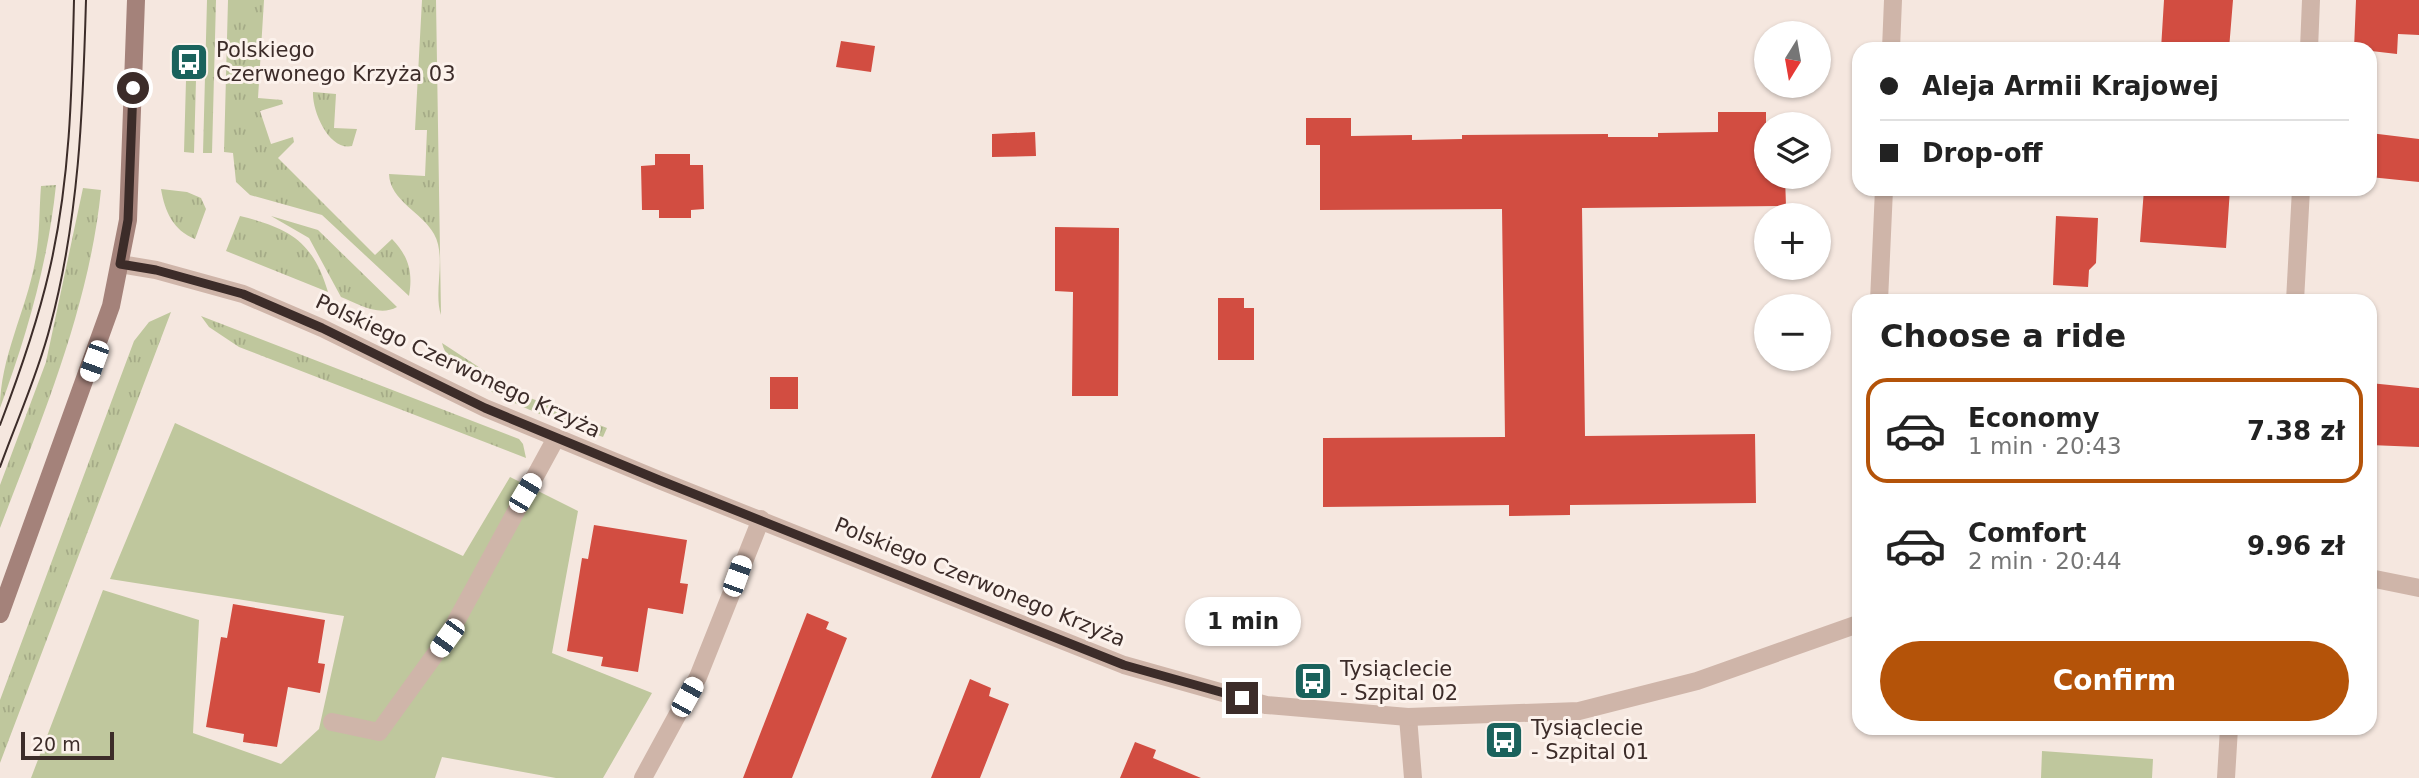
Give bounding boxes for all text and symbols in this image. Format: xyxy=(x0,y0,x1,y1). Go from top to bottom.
north arrow xyxy=(1754,21,1830,98)
map controls xyxy=(1754,21,1831,371)
place label: Polskiego Czerwonego Krzyża 03 xyxy=(216,38,456,86)
bus stop icon: Polskiego Czerwonego Krzyża 03 xyxy=(168,41,210,83)
text: Aleja Armii Krajowej xyxy=(1922,71,2219,101)
route start xyxy=(117,72,149,104)
button: layers xyxy=(1754,112,1831,189)
text: Drop-off xyxy=(1922,138,2043,168)
button: + xyxy=(1754,203,1831,280)
street label: Polskiego Czerwonego Krzyża xyxy=(312,289,604,443)
button: − xyxy=(1754,294,1831,371)
text: Choose a ride xyxy=(1880,317,2126,355)
car xyxy=(77,338,112,384)
icon: car xyxy=(1884,399,1947,462)
text: Economy xyxy=(1968,403,2099,433)
text: 7.38 zł xyxy=(2247,416,2345,446)
text: 1 min · 20:43 xyxy=(1968,433,2122,459)
car xyxy=(506,470,545,516)
street label: Polskiego Czerwonego Krzyża xyxy=(831,513,1129,651)
icon: car xyxy=(1884,514,1947,577)
text: Comfort xyxy=(1968,518,2086,548)
text: 9.96 zł xyxy=(2247,531,2345,561)
text: 2 min · 20:44 xyxy=(1968,548,2122,574)
car xyxy=(720,553,755,599)
callout: 1 min xyxy=(1184,596,1300,646)
text: 1 min xyxy=(1207,608,1279,634)
car xyxy=(427,615,468,661)
button: Confirm xyxy=(1880,641,2349,721)
place label: Tysiąclecie - Szpital 02 xyxy=(1339,657,1458,705)
bus stop icon: Tysiąclecie - Szpital 02 xyxy=(1292,660,1334,702)
car xyxy=(668,674,707,720)
route end xyxy=(1226,682,1258,714)
place label: Tysiąclecie - Szpital 01 xyxy=(1530,716,1649,764)
bus stop icon: Tysiąclecie - Szpital 01 xyxy=(1483,719,1525,761)
scale bar xyxy=(21,729,114,761)
text: 20 m xyxy=(32,733,81,755)

